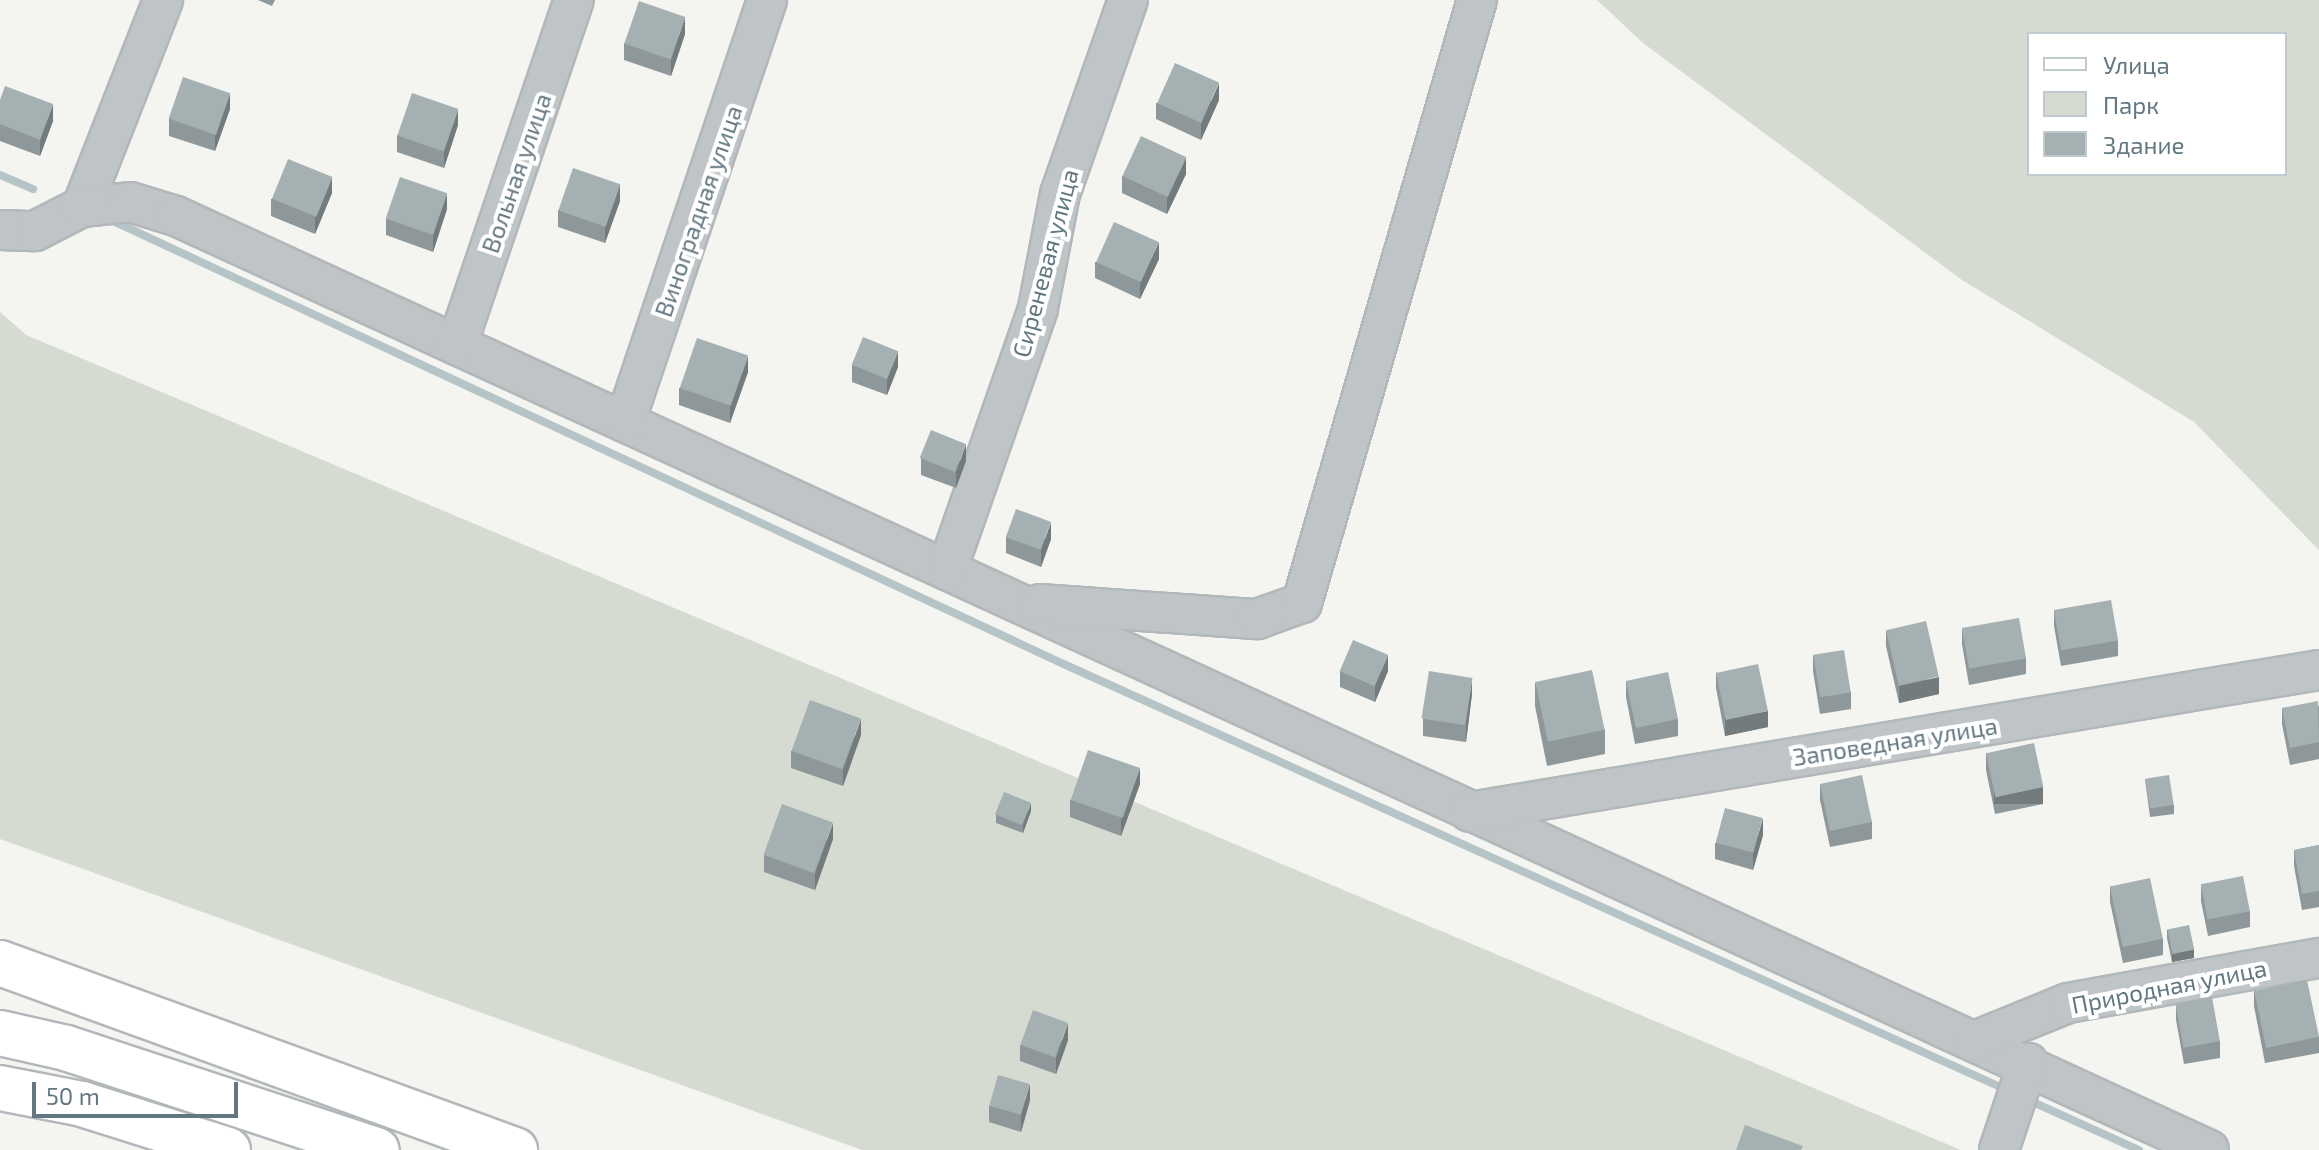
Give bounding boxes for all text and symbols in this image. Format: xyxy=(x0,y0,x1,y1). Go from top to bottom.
legend xyxy=(2027,32,2287,176)
text: Улица xyxy=(2103,50,2170,79)
street label: Вольная улица xyxy=(475,89,557,257)
text: Парк xyxy=(2103,90,2159,119)
street label: Виноградная улица xyxy=(648,102,748,320)
text: Здание xyxy=(2103,130,2185,159)
street label: Сиреневая улица xyxy=(1006,166,1084,360)
street label: Заповедная улица xyxy=(1791,711,1999,771)
street label: Природная улица xyxy=(2069,953,2269,1019)
scale bar xyxy=(36,1066,242,1116)
text: 50 m xyxy=(46,1081,100,1110)

